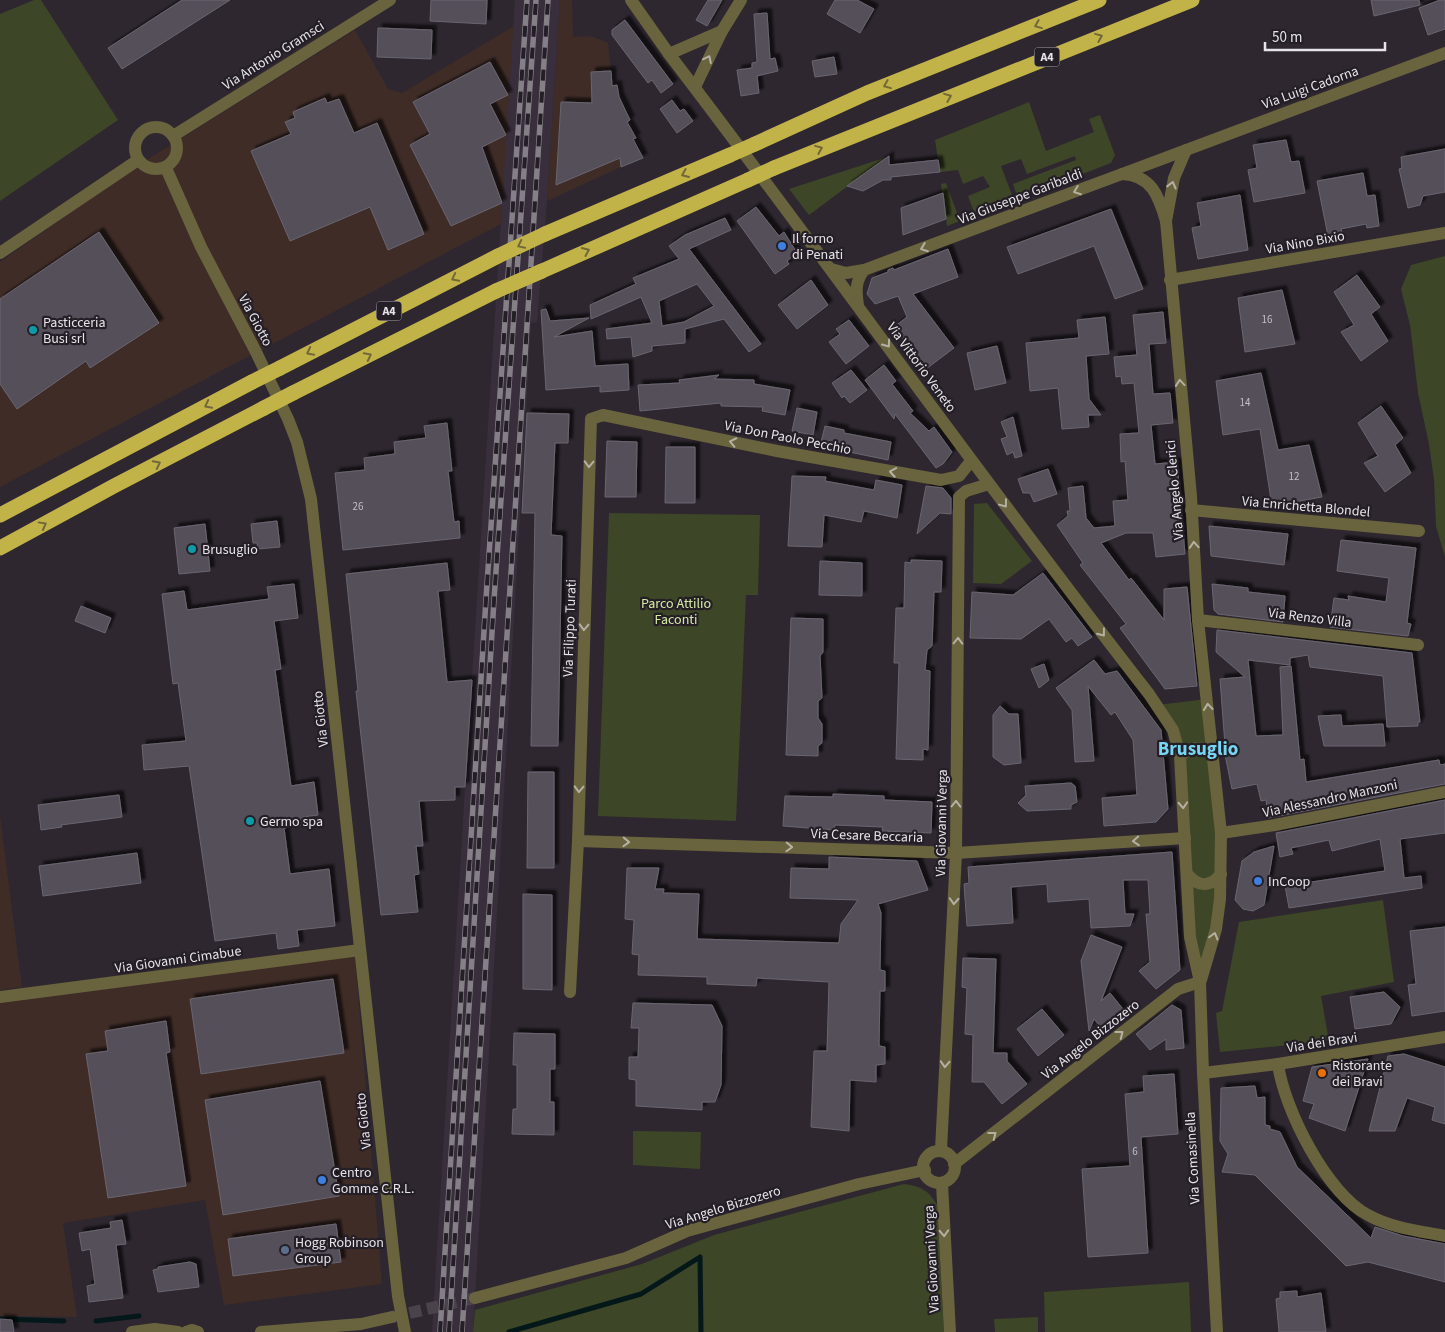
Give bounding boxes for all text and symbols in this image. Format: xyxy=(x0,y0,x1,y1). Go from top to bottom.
street label: Via Antonio Gramsci xyxy=(219,16,328,95)
one-way arrow xyxy=(1034,19,1042,29)
scale bar xyxy=(1265,20,1385,52)
text: 50 m xyxy=(1272,27,1302,48)
one-way arrow xyxy=(1094,32,1103,43)
road number: A4 xyxy=(1034,48,1060,66)
one-way arrow xyxy=(702,55,713,64)
street label: Via Luigi Cadorna xyxy=(1259,61,1361,115)
one-way arrow xyxy=(883,79,892,89)
one-way arrow xyxy=(943,92,952,103)
one-way arrow xyxy=(814,145,823,156)
street label: Via Giuseppe Garibaldi xyxy=(955,164,1085,230)
one-way arrow xyxy=(681,168,690,179)
one-way arrow xyxy=(1166,180,1177,189)
one-way arrow xyxy=(1073,185,1081,195)
street label: Via Nino Bixio xyxy=(1264,226,1346,260)
place label: Il forno di Penati xyxy=(792,229,843,265)
one-way arrow xyxy=(518,239,527,249)
marker: Il forno di Penati xyxy=(776,240,788,252)
one-way arrow xyxy=(921,242,929,252)
one-way arrow xyxy=(581,246,590,257)
one-way arrow xyxy=(451,272,460,282)
street label: Via Giotto xyxy=(233,291,277,350)
road number: A4 xyxy=(376,302,402,321)
house number: 16 xyxy=(1262,312,1273,327)
place label: Pasticceria Busi srl xyxy=(43,313,106,349)
street label: Via Vittorio Veneto xyxy=(882,318,961,417)
marker: Pasticceria Busi srl xyxy=(27,324,39,336)
one-way arrow xyxy=(881,338,890,348)
one-way arrow xyxy=(306,346,315,356)
one-way arrow xyxy=(362,352,371,362)
one-way arrow xyxy=(1175,379,1186,387)
house number: 14 xyxy=(1240,395,1251,410)
one-way arrow xyxy=(205,399,214,409)
street label: Via Don Paolo Pecchio xyxy=(723,416,853,460)
one-way arrow xyxy=(729,438,738,448)
street label: Via Angelo Clerici xyxy=(1161,439,1189,541)
one-way arrow xyxy=(152,460,161,470)
one-way arrow xyxy=(583,461,594,469)
one-way arrow xyxy=(889,467,898,477)
house number: 12 xyxy=(1289,469,1299,484)
street label: Via Enrichetta Blondel xyxy=(1241,491,1371,523)
one-way arrow xyxy=(998,498,1006,507)
house number: 26 xyxy=(353,499,364,514)
one-way arrow xyxy=(37,521,46,531)
place label: Brusuglio xyxy=(202,540,258,560)
one-way arrow xyxy=(1188,541,1199,549)
marker: Brusuglio xyxy=(186,543,198,555)
street label: Via Filippo Turati xyxy=(558,579,582,677)
park label: Parco Attilio Faconti xyxy=(641,594,711,630)
street label: Via Renzo Villa xyxy=(1267,603,1353,633)
one-way arrow xyxy=(579,624,589,631)
one-way arrow xyxy=(1097,627,1105,636)
one-way arrow xyxy=(953,637,963,645)
street label: Via Giotto xyxy=(308,690,334,748)
one-way arrow xyxy=(1203,703,1214,711)
district label: Brusuglio xyxy=(1158,736,1238,763)
street label: Via Giovanni Verga xyxy=(931,769,953,877)
street label: Via Alessandro Manzoni xyxy=(1261,775,1399,823)
one-way arrow xyxy=(574,786,584,794)
one-way arrow xyxy=(951,800,961,808)
one-way arrow xyxy=(1177,801,1188,809)
place label: Germo spa xyxy=(260,812,323,832)
marker: Germo spa xyxy=(244,815,256,827)
street label: Via Cesare Beccaria xyxy=(810,824,924,848)
one-way arrow xyxy=(1132,835,1140,846)
one-way arrow xyxy=(623,837,631,847)
one-way arrow xyxy=(786,842,793,852)
place label: InCoop xyxy=(1268,872,1311,892)
marker: InCoop xyxy=(1252,875,1264,887)
one-way arrow xyxy=(948,898,959,906)
one-way arrow xyxy=(1208,931,1219,940)
street label: Via Giovanni Cimabue xyxy=(114,941,243,979)
street label: Via Angelo Bizzozero xyxy=(1037,995,1144,1084)
street label: Via dei Bravi xyxy=(1285,1028,1359,1058)
one-way arrow xyxy=(1114,1031,1124,1040)
place label: Ristorante dei Bravi xyxy=(1332,1056,1392,1092)
one-way arrow xyxy=(940,1060,951,1068)
marker: Ristorante dei Bravi xyxy=(1316,1067,1328,1079)
street label: Via Giotto xyxy=(351,1092,377,1150)
street label: Via Comasinella xyxy=(1181,1111,1205,1205)
one-way arrow xyxy=(987,1132,996,1140)
house number: 6 xyxy=(1132,1144,1138,1159)
place label: Centro Gomme C.R.L. xyxy=(332,1163,414,1199)
marker: Centro Gomme C.R.L. xyxy=(316,1174,328,1186)
street label: Via Angelo Bizzozero xyxy=(663,1181,783,1235)
street label: Via Giovanni Verga xyxy=(919,1205,945,1313)
one-way arrow xyxy=(939,1229,950,1237)
place label: Hogg Robinson Group xyxy=(295,1233,384,1269)
marker: Hogg Robinson Group xyxy=(279,1244,291,1256)

